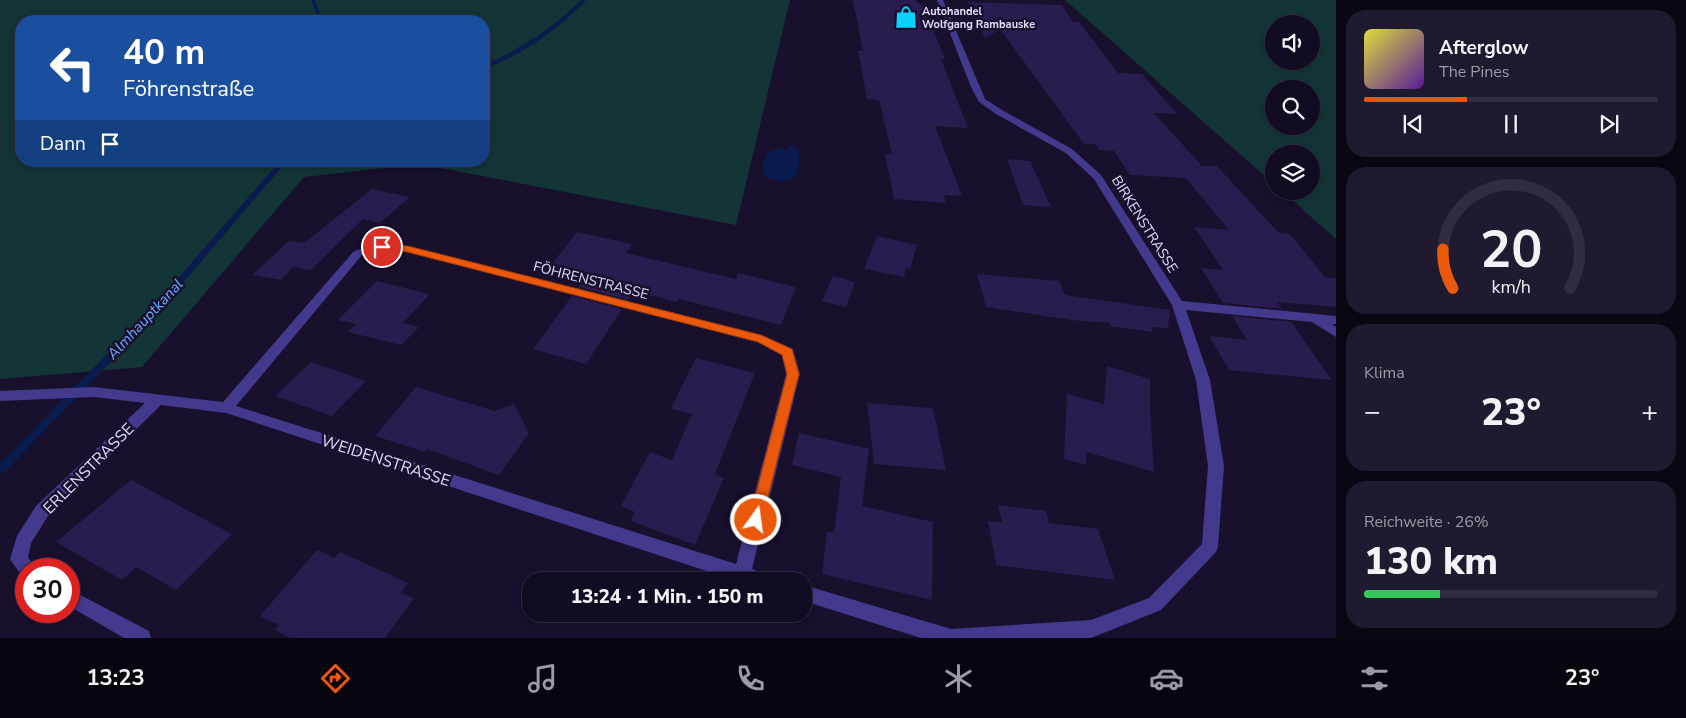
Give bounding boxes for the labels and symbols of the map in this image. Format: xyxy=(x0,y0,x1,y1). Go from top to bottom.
shop icon: Autohandel Wolfgang Rambauske xyxy=(893,4,919,30)
place label: Autohandel Wolfgang Rambauske xyxy=(922,4,1035,32)
street label: BIRKENSTRASSE xyxy=(1107,172,1182,276)
pin xyxy=(361,226,403,268)
street label: FÖHRENSTRASSE xyxy=(531,257,651,304)
water label: Almhauptkanal xyxy=(102,274,188,364)
street label: ERLENSTRASSE xyxy=(38,418,139,519)
street label: WEIDENSTRASSE xyxy=(318,430,453,492)
position arrow xyxy=(729,493,781,545)
speed limit sign: 30 xyxy=(15,558,80,623)

